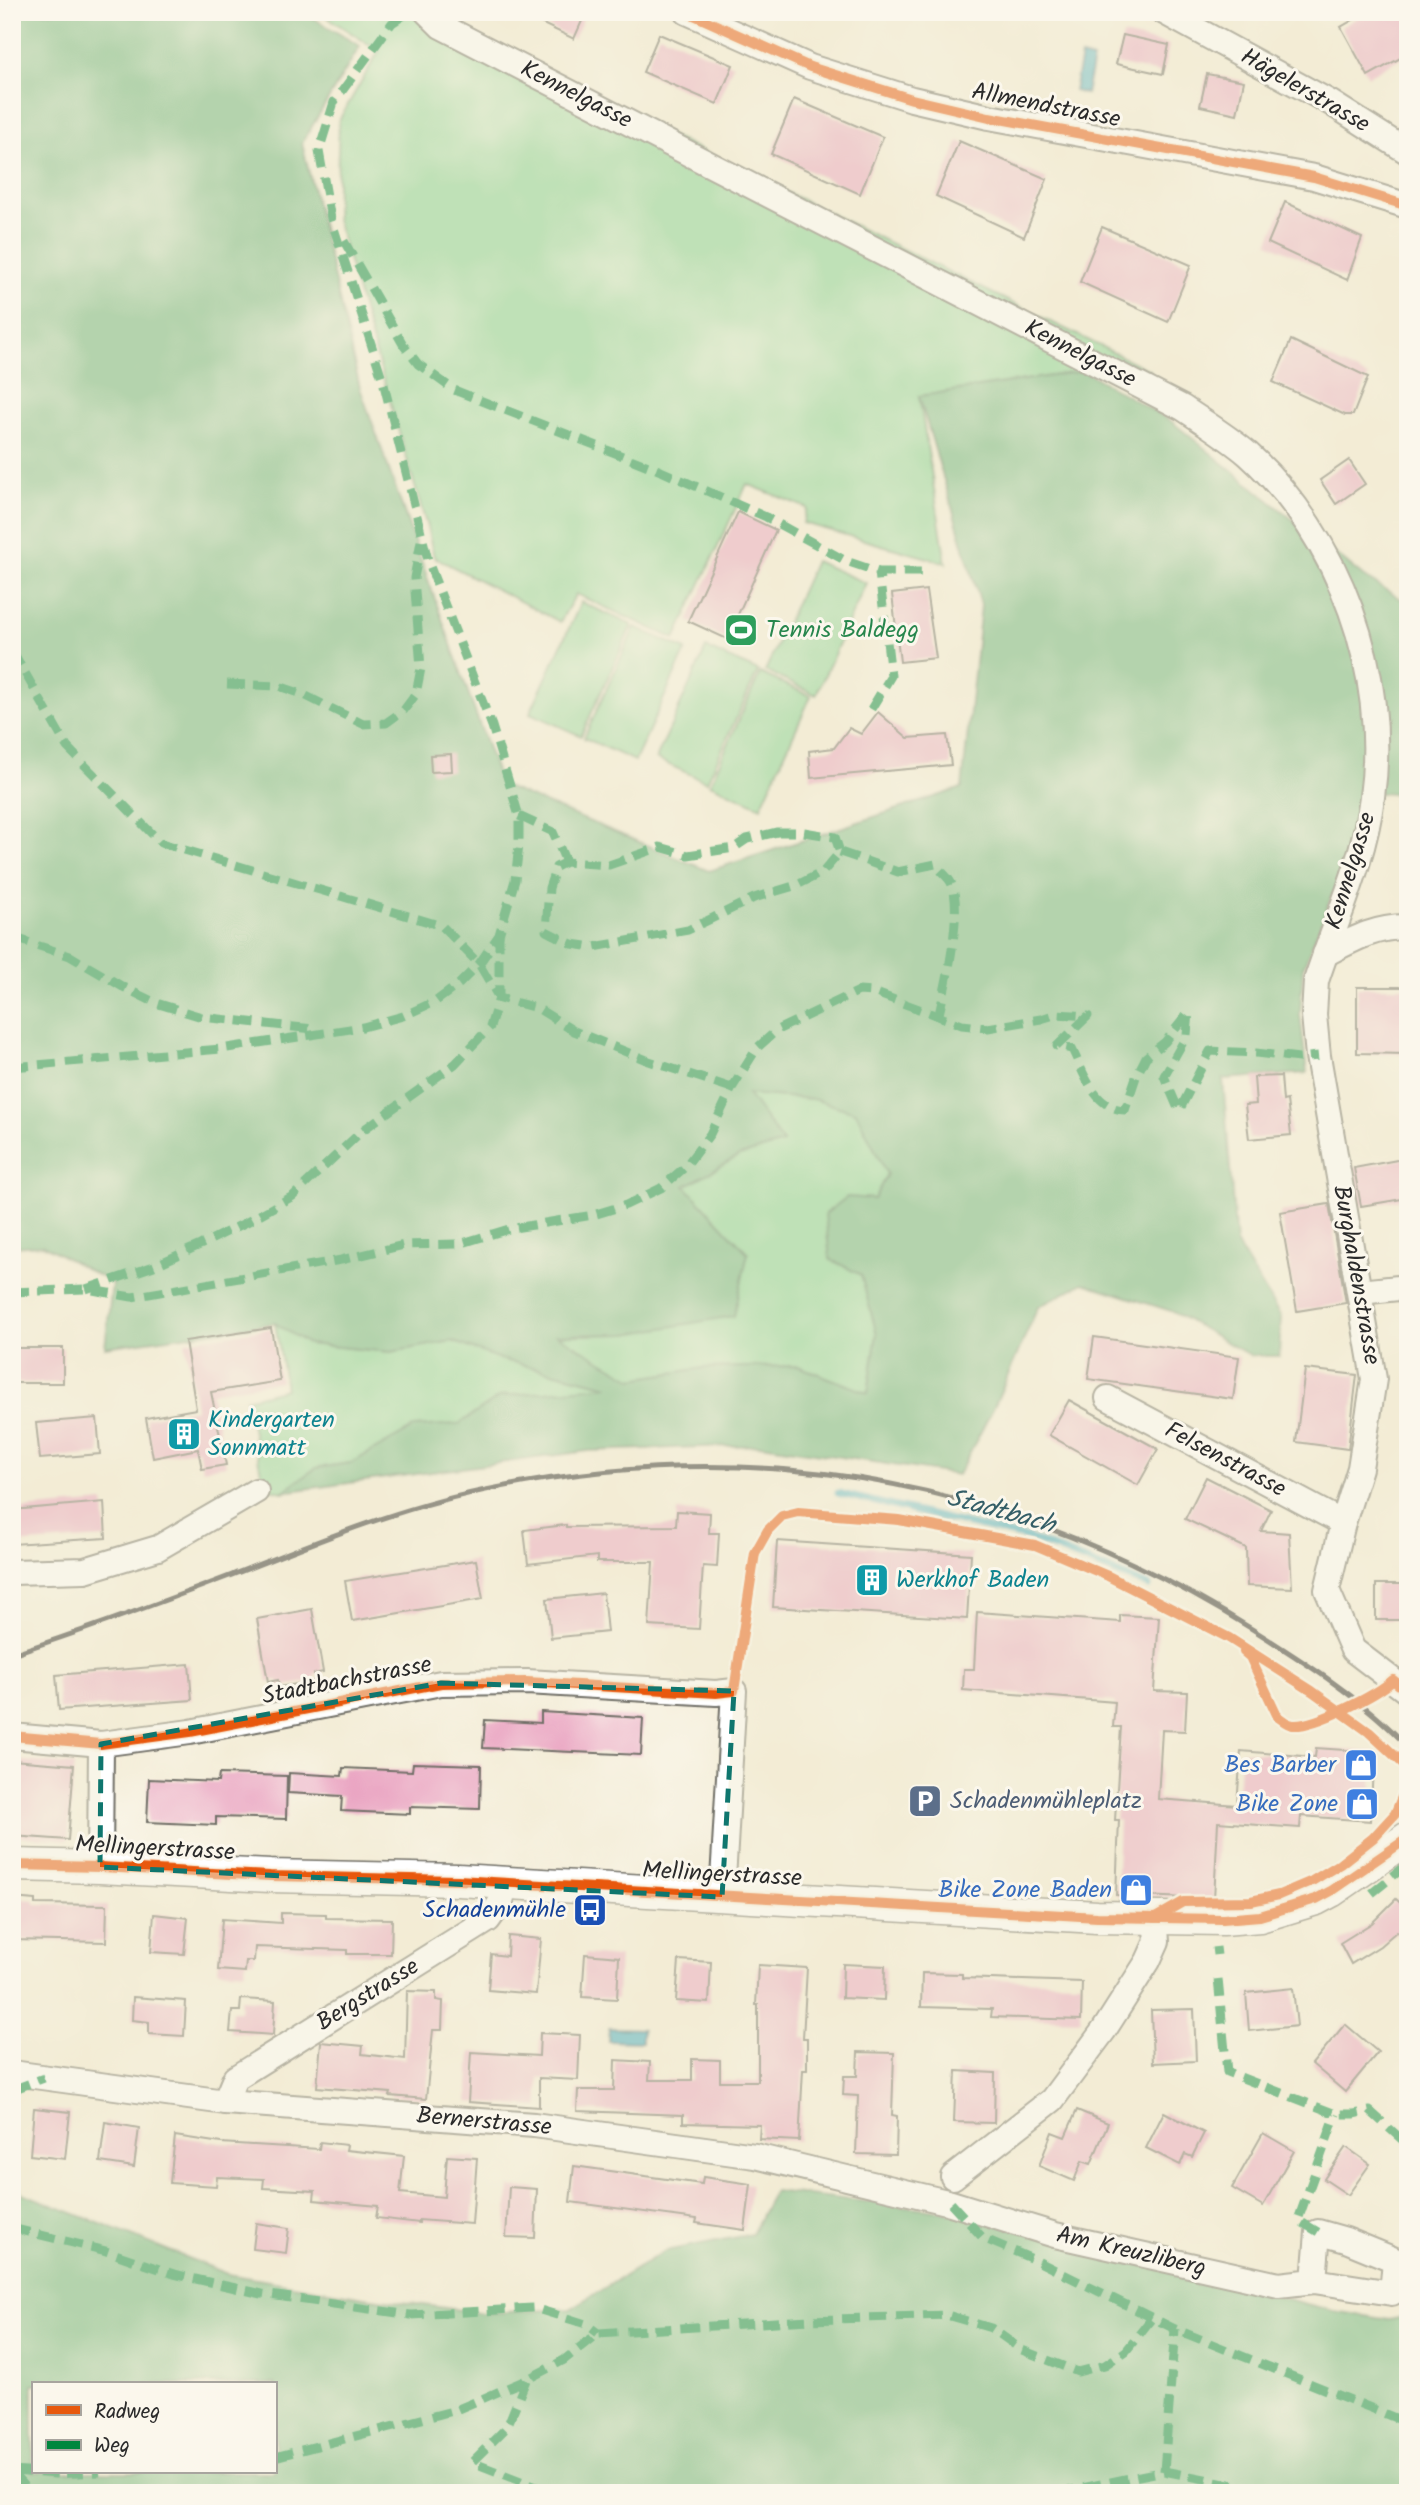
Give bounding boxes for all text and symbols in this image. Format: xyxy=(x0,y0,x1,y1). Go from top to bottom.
street label: Hägelerstrasse xyxy=(1233,38,1377,144)
street label: Kennelgasse xyxy=(513,50,639,140)
street label: Allmendstrasse xyxy=(968,72,1124,140)
street label: Kennelgasse xyxy=(1017,309,1143,399)
sports icon: Tennis Baldegg xyxy=(722,611,760,649)
place label: Tennis Baldegg xyxy=(766,611,919,650)
street label: Kennelgasse xyxy=(1315,807,1387,935)
street label: Burghaldenstrasse xyxy=(1321,1182,1391,1368)
place label: Kindergarten Sonnmatt xyxy=(208,1401,335,1468)
street label: Felsenstrasse xyxy=(1157,1412,1293,1509)
building icon: Kindergarten Sonnmatt xyxy=(165,1415,203,1453)
water label: Stadtbach xyxy=(942,1477,1062,1547)
building icon: Werkhof Baden xyxy=(853,1561,891,1599)
place label: Werkhof Baden xyxy=(896,1561,1049,1600)
street label: Stadtbachstrasse xyxy=(259,1645,435,1717)
place label: Bes Barber xyxy=(1224,1746,1338,1785)
shop icon: Bes Barber xyxy=(1342,1746,1380,1784)
parking icon: Schadenmühleplatz xyxy=(906,1782,944,1820)
place label: Schadenmühleplatz xyxy=(950,1782,1142,1821)
place label: Bike Zone xyxy=(1236,1785,1338,1824)
shop icon: Bike Zone xyxy=(1343,1785,1381,1823)
street label: Mellingerstrasse xyxy=(74,1825,236,1873)
street label: Mellingerstrasse xyxy=(641,1851,803,1899)
place label: Bike Zone Baden xyxy=(938,1871,1112,1910)
shop icon: Bike Zone Baden xyxy=(1117,1871,1155,1909)
place label: Schadenmühle xyxy=(423,1891,566,1930)
bus stop icon: Schadenmühle xyxy=(571,1891,609,1929)
street label: Bergstrasse xyxy=(309,1948,427,2042)
street label: Bernerstrasse xyxy=(415,2097,553,2147)
street label: Am Kreuzliberg xyxy=(1052,2216,1210,2288)
legend xyxy=(32,2382,276,2474)
text: Radweg xyxy=(94,2396,160,2429)
text: Weg xyxy=(94,2430,130,2463)

